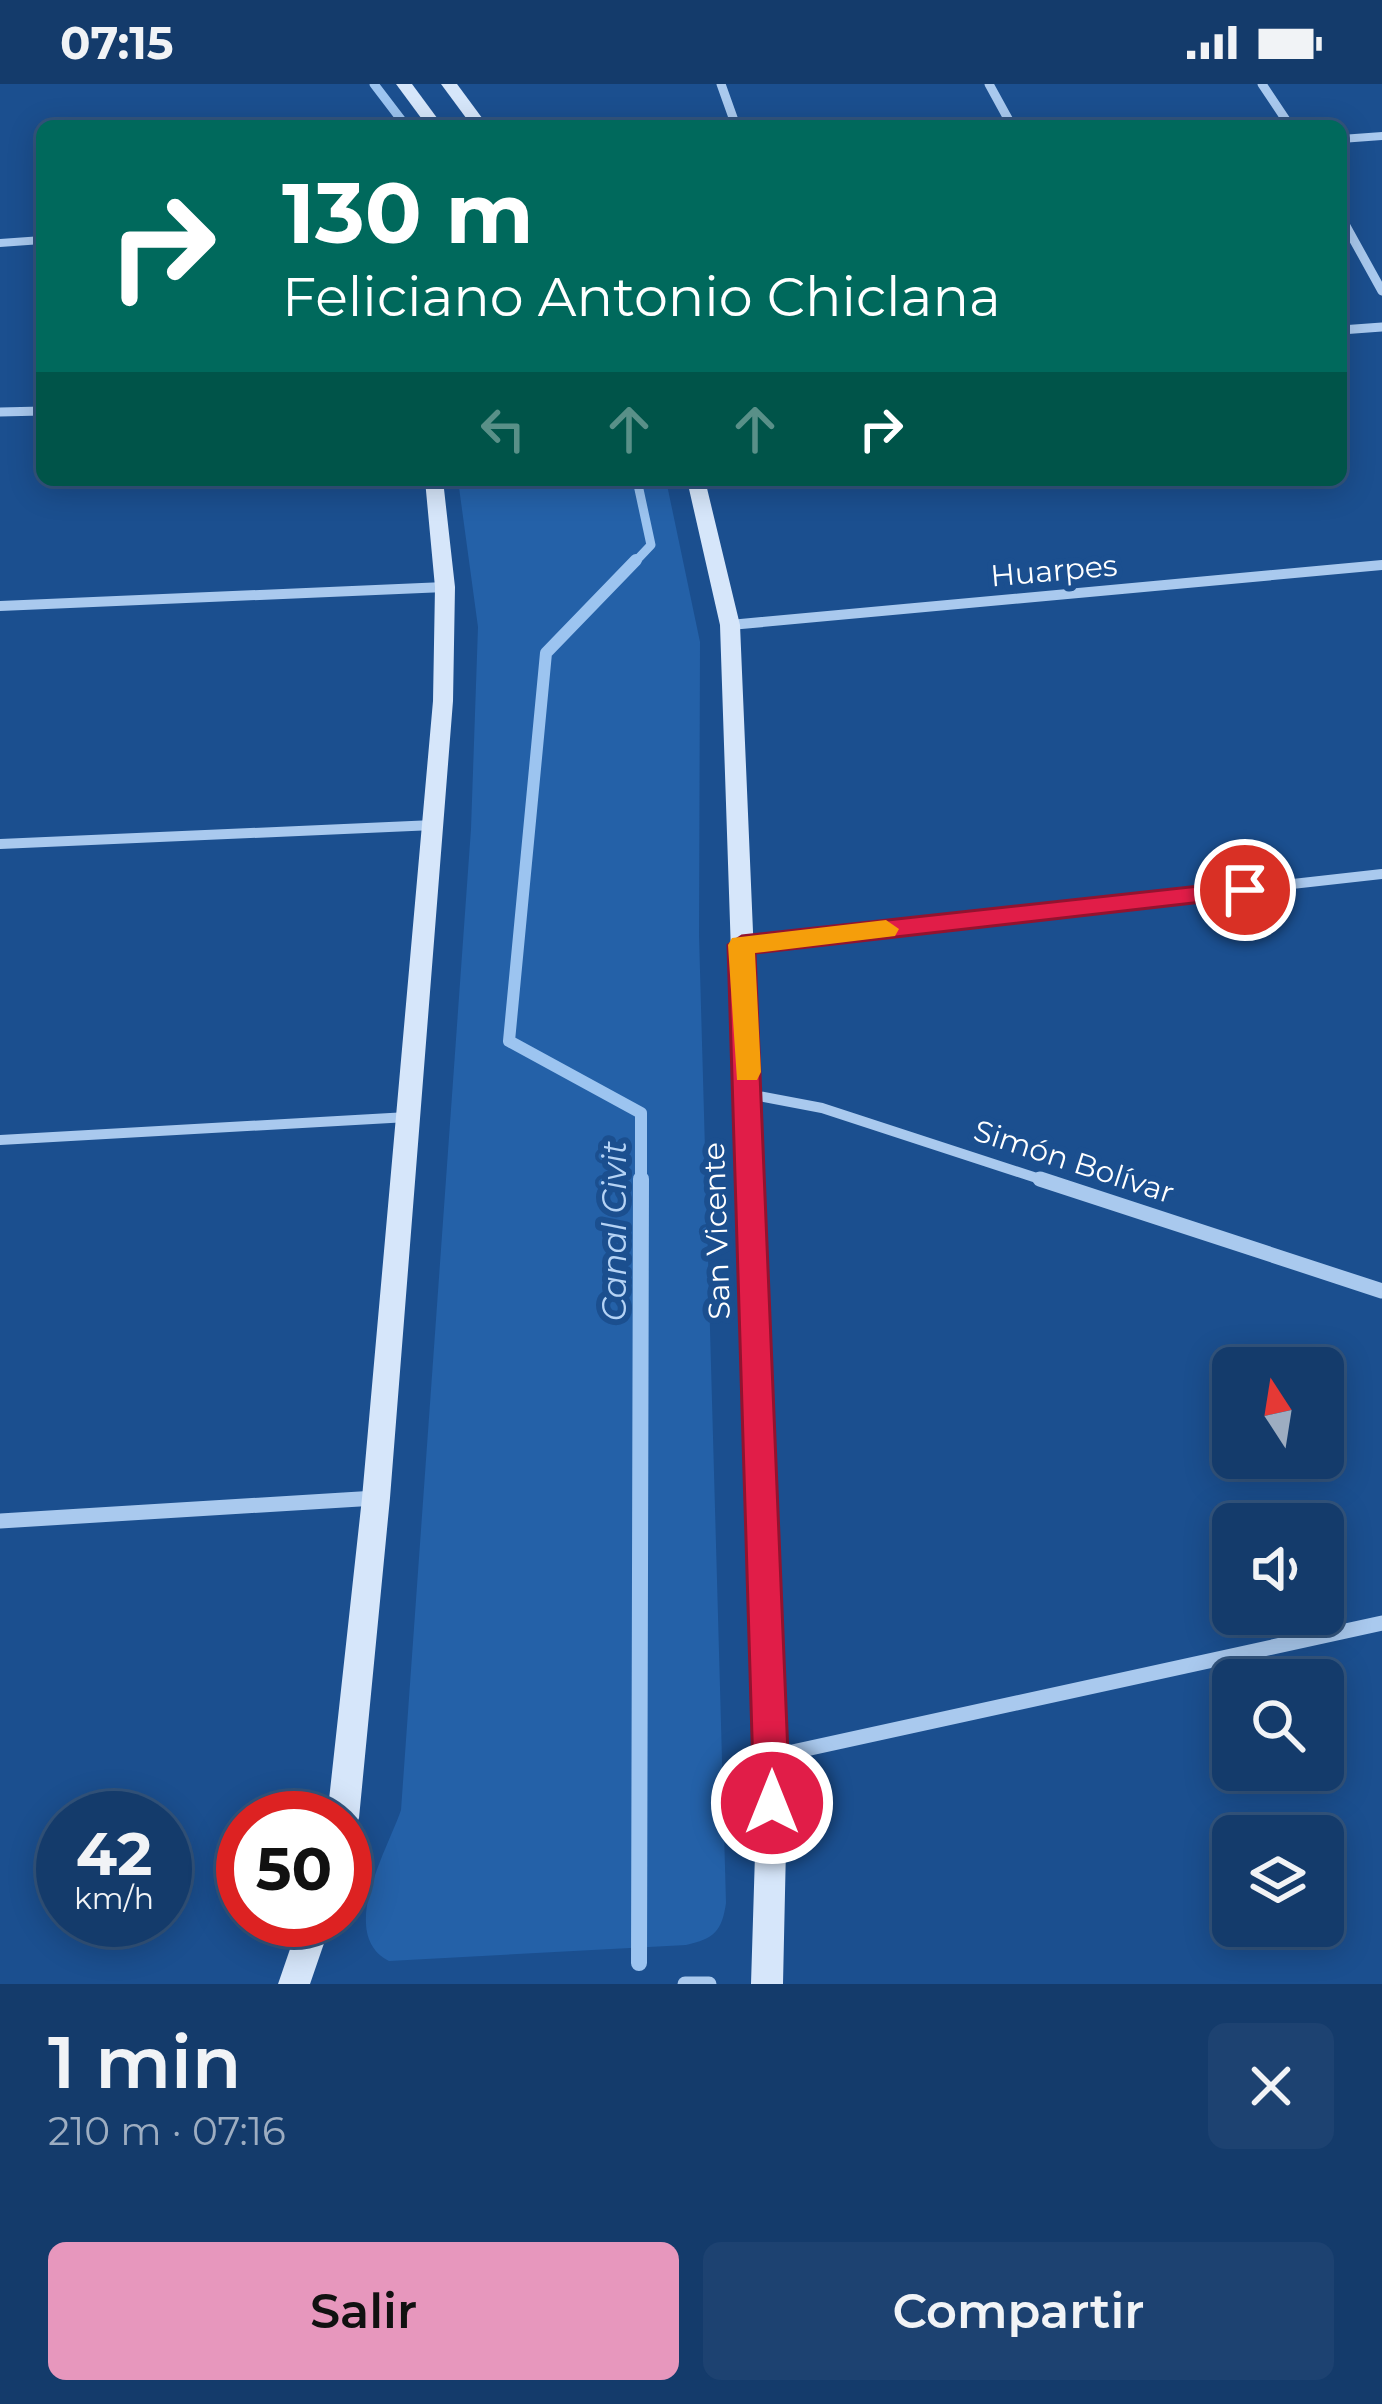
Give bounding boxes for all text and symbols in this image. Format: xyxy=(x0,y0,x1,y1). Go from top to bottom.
text: 07:15 xyxy=(60,15,174,70)
text: 130 m xyxy=(282,162,534,264)
icon: right xyxy=(84,168,240,324)
text: Feliciano Antonio Chiclana xyxy=(282,264,1001,330)
icon: left xyxy=(470,396,536,462)
icon: ahead xyxy=(596,396,662,462)
icon: ahead xyxy=(722,396,788,462)
icon: right xyxy=(848,396,914,462)
street label: Huarpes xyxy=(989,547,1119,594)
pin xyxy=(1194,839,1296,941)
icon: arrive xyxy=(1212,857,1278,923)
street label: Simón Bolívar xyxy=(969,1112,1179,1211)
water label: Canal Civit xyxy=(594,1141,634,1321)
street label: San Vicente xyxy=(695,1142,738,1320)
north arrow xyxy=(1212,1347,1344,1479)
map controls xyxy=(1212,1347,1344,1947)
button: sound xyxy=(1212,1503,1344,1635)
button: search xyxy=(1212,1659,1344,1791)
position arrow xyxy=(709,1740,835,1866)
speed limit sign: 50 xyxy=(216,1791,372,1947)
button: layers xyxy=(1212,1815,1344,1947)
text: 42 xyxy=(76,1817,152,1890)
text: km/h xyxy=(74,1880,154,1917)
text: 1 min xyxy=(48,2018,241,2106)
button: close xyxy=(1208,2023,1334,2149)
text: 210 m · 07:16 xyxy=(48,2107,286,2155)
button: Salir xyxy=(48,2242,679,2380)
button: Compartir xyxy=(703,2242,1334,2380)

